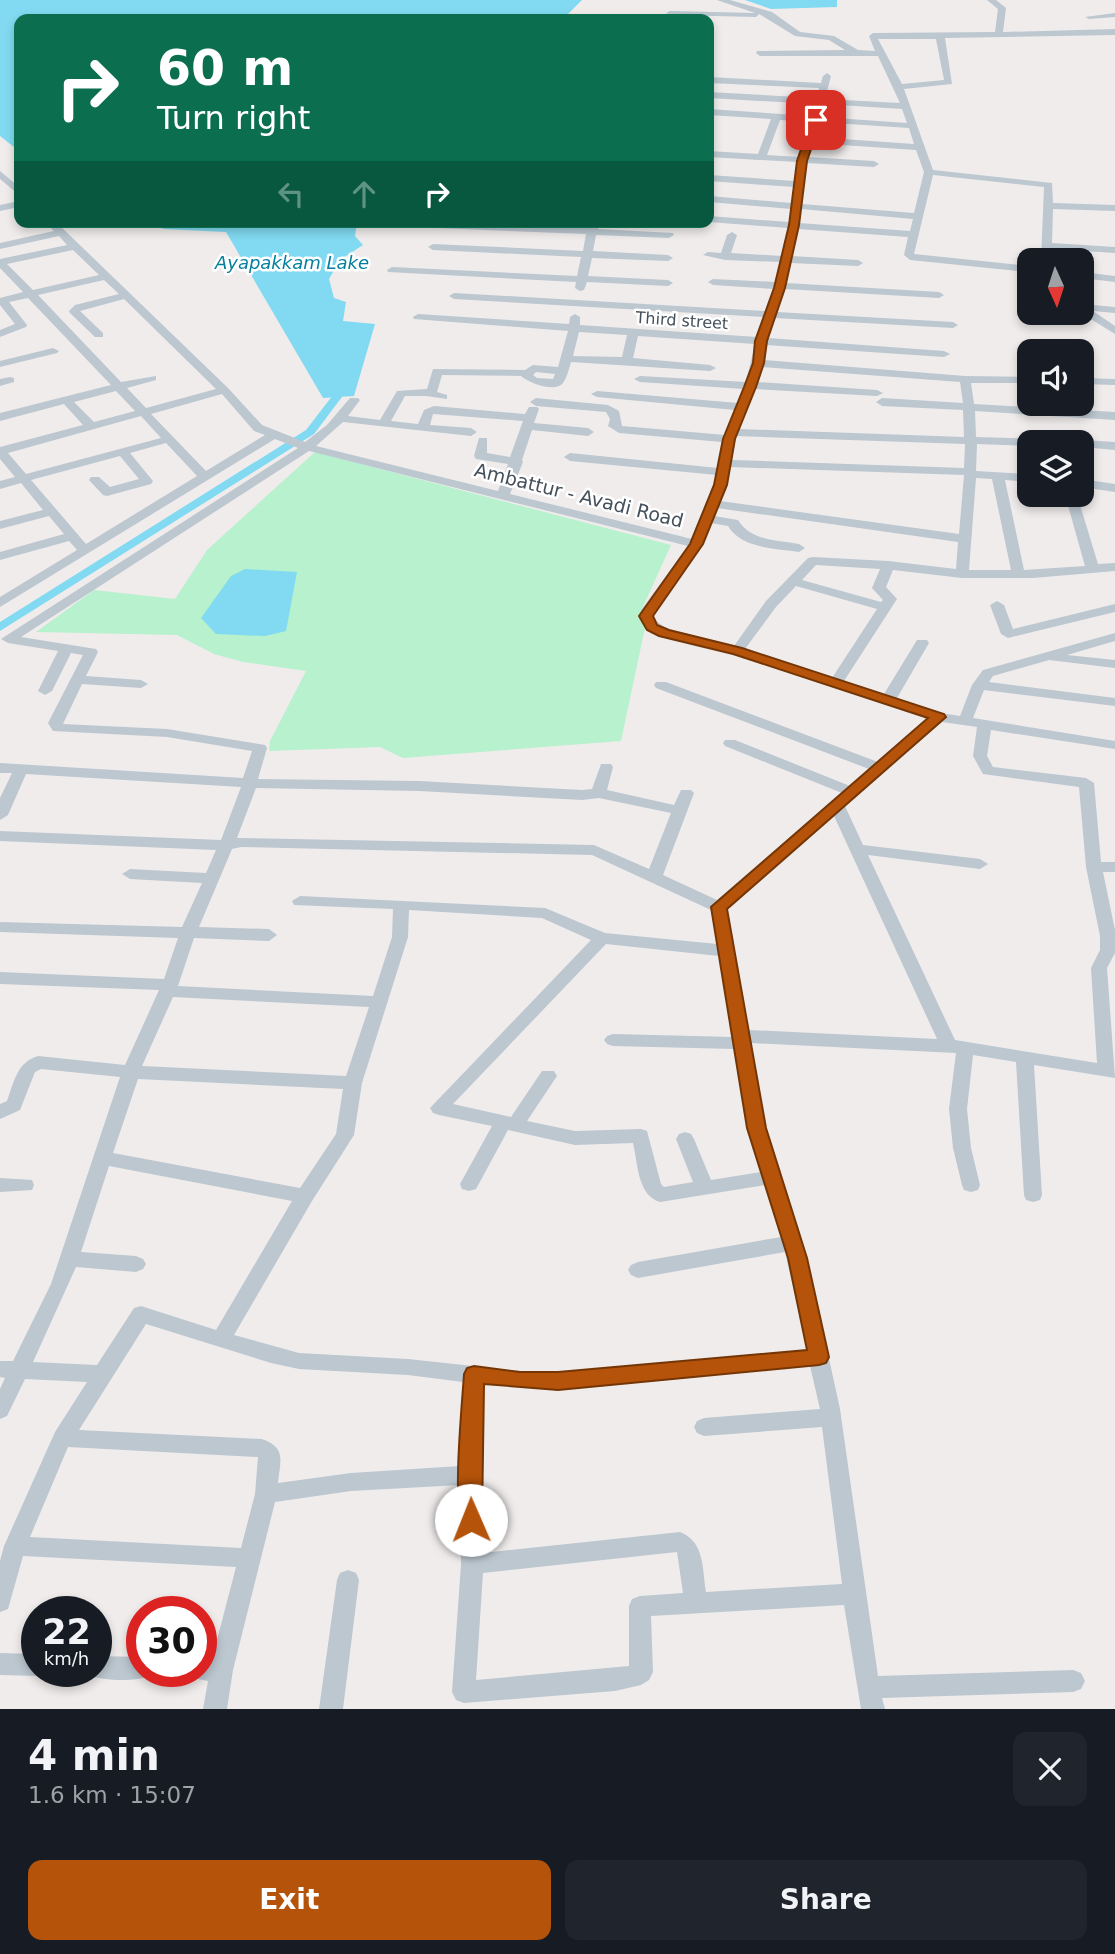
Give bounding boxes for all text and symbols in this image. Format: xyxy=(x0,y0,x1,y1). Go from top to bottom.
text: 60 m xyxy=(157,40,293,97)
icon: right xyxy=(42,42,133,133)
pin xyxy=(786,90,846,150)
text: Turn right xyxy=(157,99,310,137)
icon: arrive xyxy=(797,101,835,139)
icon: left xyxy=(272,175,310,213)
icon: ahead xyxy=(345,175,383,213)
icon: right xyxy=(418,175,456,213)
north arrow xyxy=(1017,248,1094,326)
map controls xyxy=(1017,248,1094,507)
water label: Ayapakkam Lake xyxy=(214,252,369,273)
street label: Third street xyxy=(634,308,729,333)
button: sound xyxy=(1017,339,1094,416)
button: layers xyxy=(1017,430,1094,507)
street label: Ambattur - Avadi Road xyxy=(472,458,686,532)
position arrow xyxy=(434,1483,508,1557)
speed limit sign: 30 xyxy=(126,1596,217,1687)
text: 22 xyxy=(42,1612,91,1652)
text: km/h xyxy=(44,1648,89,1669)
text: 4 min xyxy=(28,1731,160,1780)
button: close xyxy=(1013,1732,1087,1806)
text: 1.6 km · 15:07 xyxy=(28,1782,196,1808)
button: Exit xyxy=(28,1860,551,1940)
button: Share xyxy=(565,1860,1087,1940)

